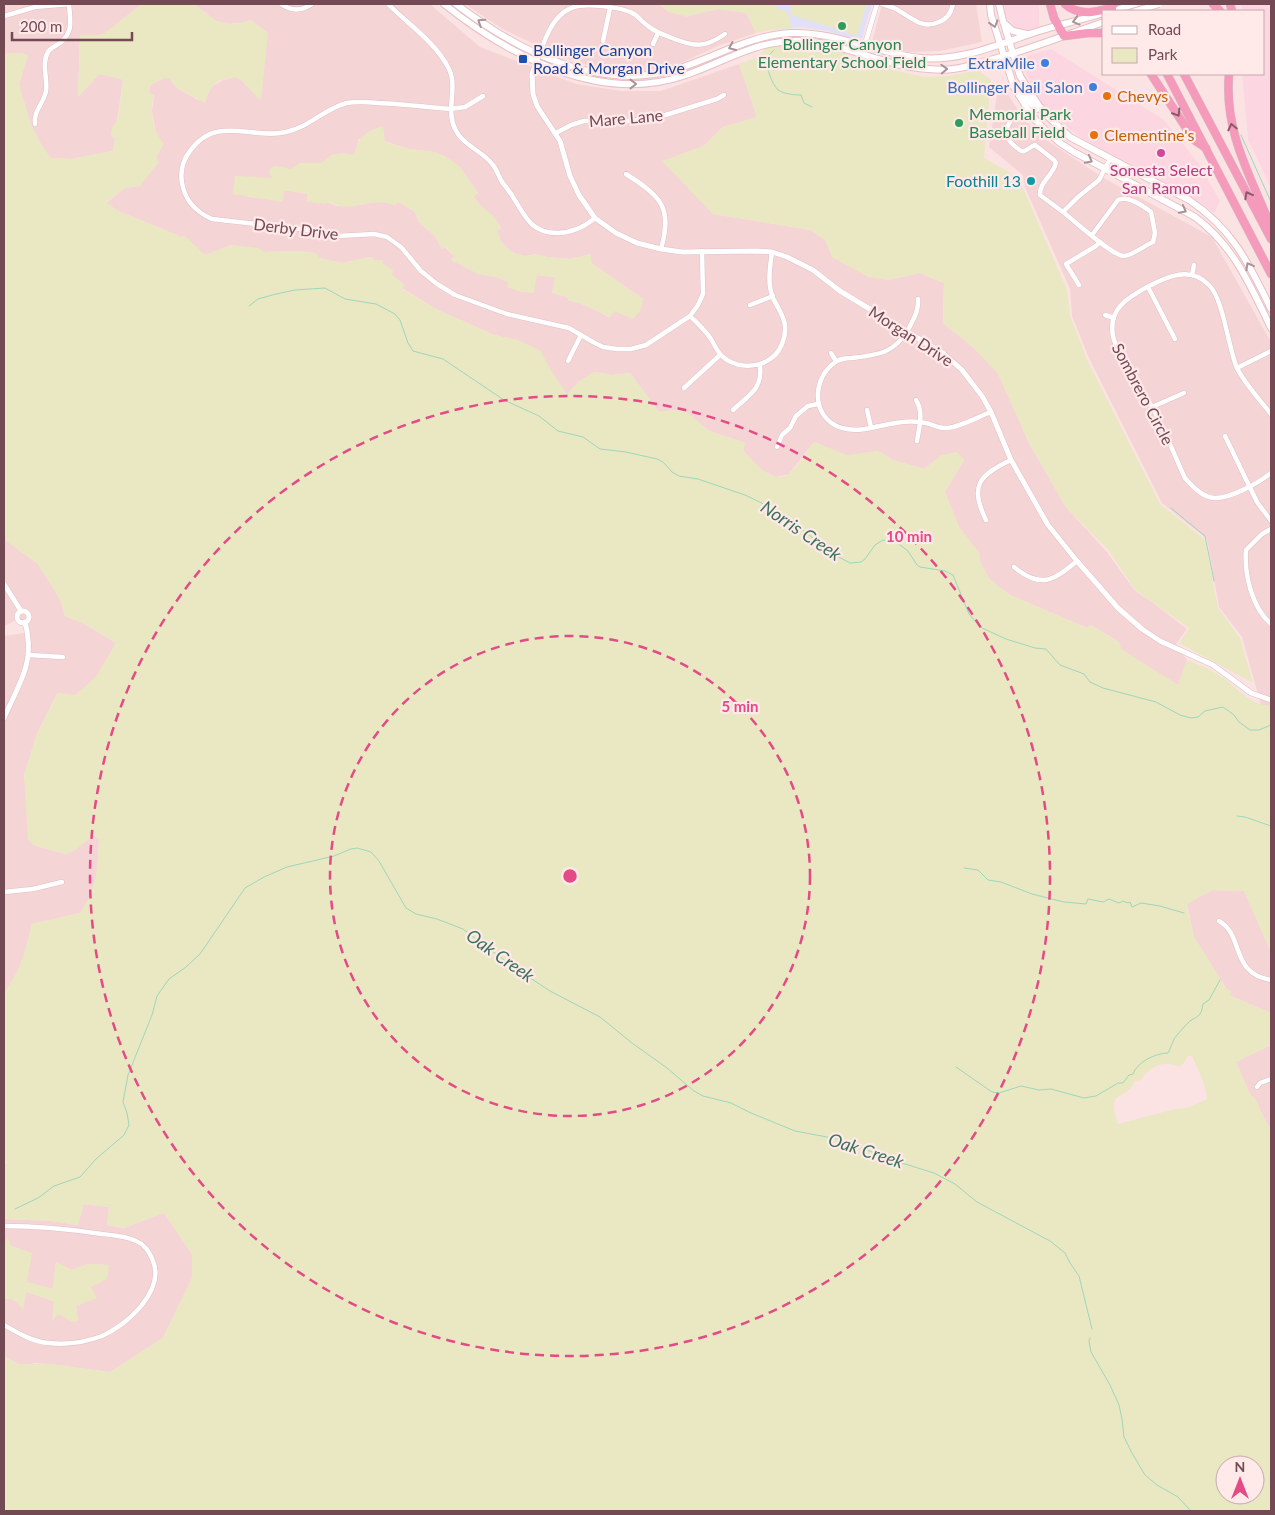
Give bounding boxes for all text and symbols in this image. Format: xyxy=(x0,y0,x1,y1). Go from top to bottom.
scale bar xyxy=(12,10,132,42)
legend xyxy=(1102,10,1265,75)
one-way arrow xyxy=(1072,16,1080,26)
text: 200 m xyxy=(20,17,62,35)
one-way arrow xyxy=(477,18,486,28)
marker: Bollinger Canyon Elementary School Field xyxy=(836,20,848,32)
one-way arrow xyxy=(988,20,998,28)
text: Road xyxy=(1148,20,1181,38)
place label: Bollinger Canyon Elementary School Field xyxy=(758,34,926,71)
place label: Bollinger Canyon Road & Morgan Drive xyxy=(533,40,685,77)
one-way arrow xyxy=(728,41,737,51)
text: Park xyxy=(1148,45,1178,63)
marker: Bollinger Canyon Road & Morgan Drive xyxy=(517,53,529,65)
place label: ExtraMile xyxy=(968,53,1035,72)
marker: ExtraMile xyxy=(1039,57,1051,69)
one-way arrow xyxy=(940,64,948,75)
place label: Bollinger Nail Salon xyxy=(947,77,1083,96)
one-way arrow xyxy=(630,79,638,89)
marker: Bollinger Nail Salon xyxy=(1087,81,1099,93)
place label: Chevys xyxy=(1117,86,1168,105)
marker: Chevys xyxy=(1101,90,1113,102)
place label: Memorial Park Baseball Field xyxy=(969,104,1072,141)
street label: Mare Lane xyxy=(588,105,664,130)
one-way arrow xyxy=(1170,108,1180,117)
marker: Memorial Park Baseball Field xyxy=(953,117,965,129)
one-way arrow xyxy=(1227,123,1238,132)
place label: Clementine's xyxy=(1104,125,1194,144)
marker: Clementine's xyxy=(1088,129,1100,141)
marker: Sonesta Select San Ramon xyxy=(1155,147,1167,159)
one-way arrow xyxy=(1084,154,1093,164)
place label: Sonesta Select San Ramon xyxy=(1110,160,1212,197)
place label: Foothill 13 xyxy=(946,171,1021,190)
marker: Foothill 13 xyxy=(1025,175,1037,187)
one-way arrow xyxy=(1245,192,1255,201)
one-way arrow xyxy=(1177,204,1186,214)
street label: Derby Drive xyxy=(253,214,339,243)
one-way arrow xyxy=(1245,262,1255,271)
street label: Morgan Drive xyxy=(866,301,957,370)
street label: Sombrero Circle xyxy=(1109,340,1178,448)
water label: Norris Creek xyxy=(757,495,846,565)
text: 10 min xyxy=(886,527,932,545)
text: 5 min xyxy=(721,697,759,715)
centre of rings xyxy=(561,867,579,885)
water label: Oak Creek xyxy=(462,924,539,987)
water label: Oak Creek xyxy=(826,1128,907,1173)
north arrow xyxy=(1215,1455,1265,1505)
text: N xyxy=(1235,1458,1245,1475)

